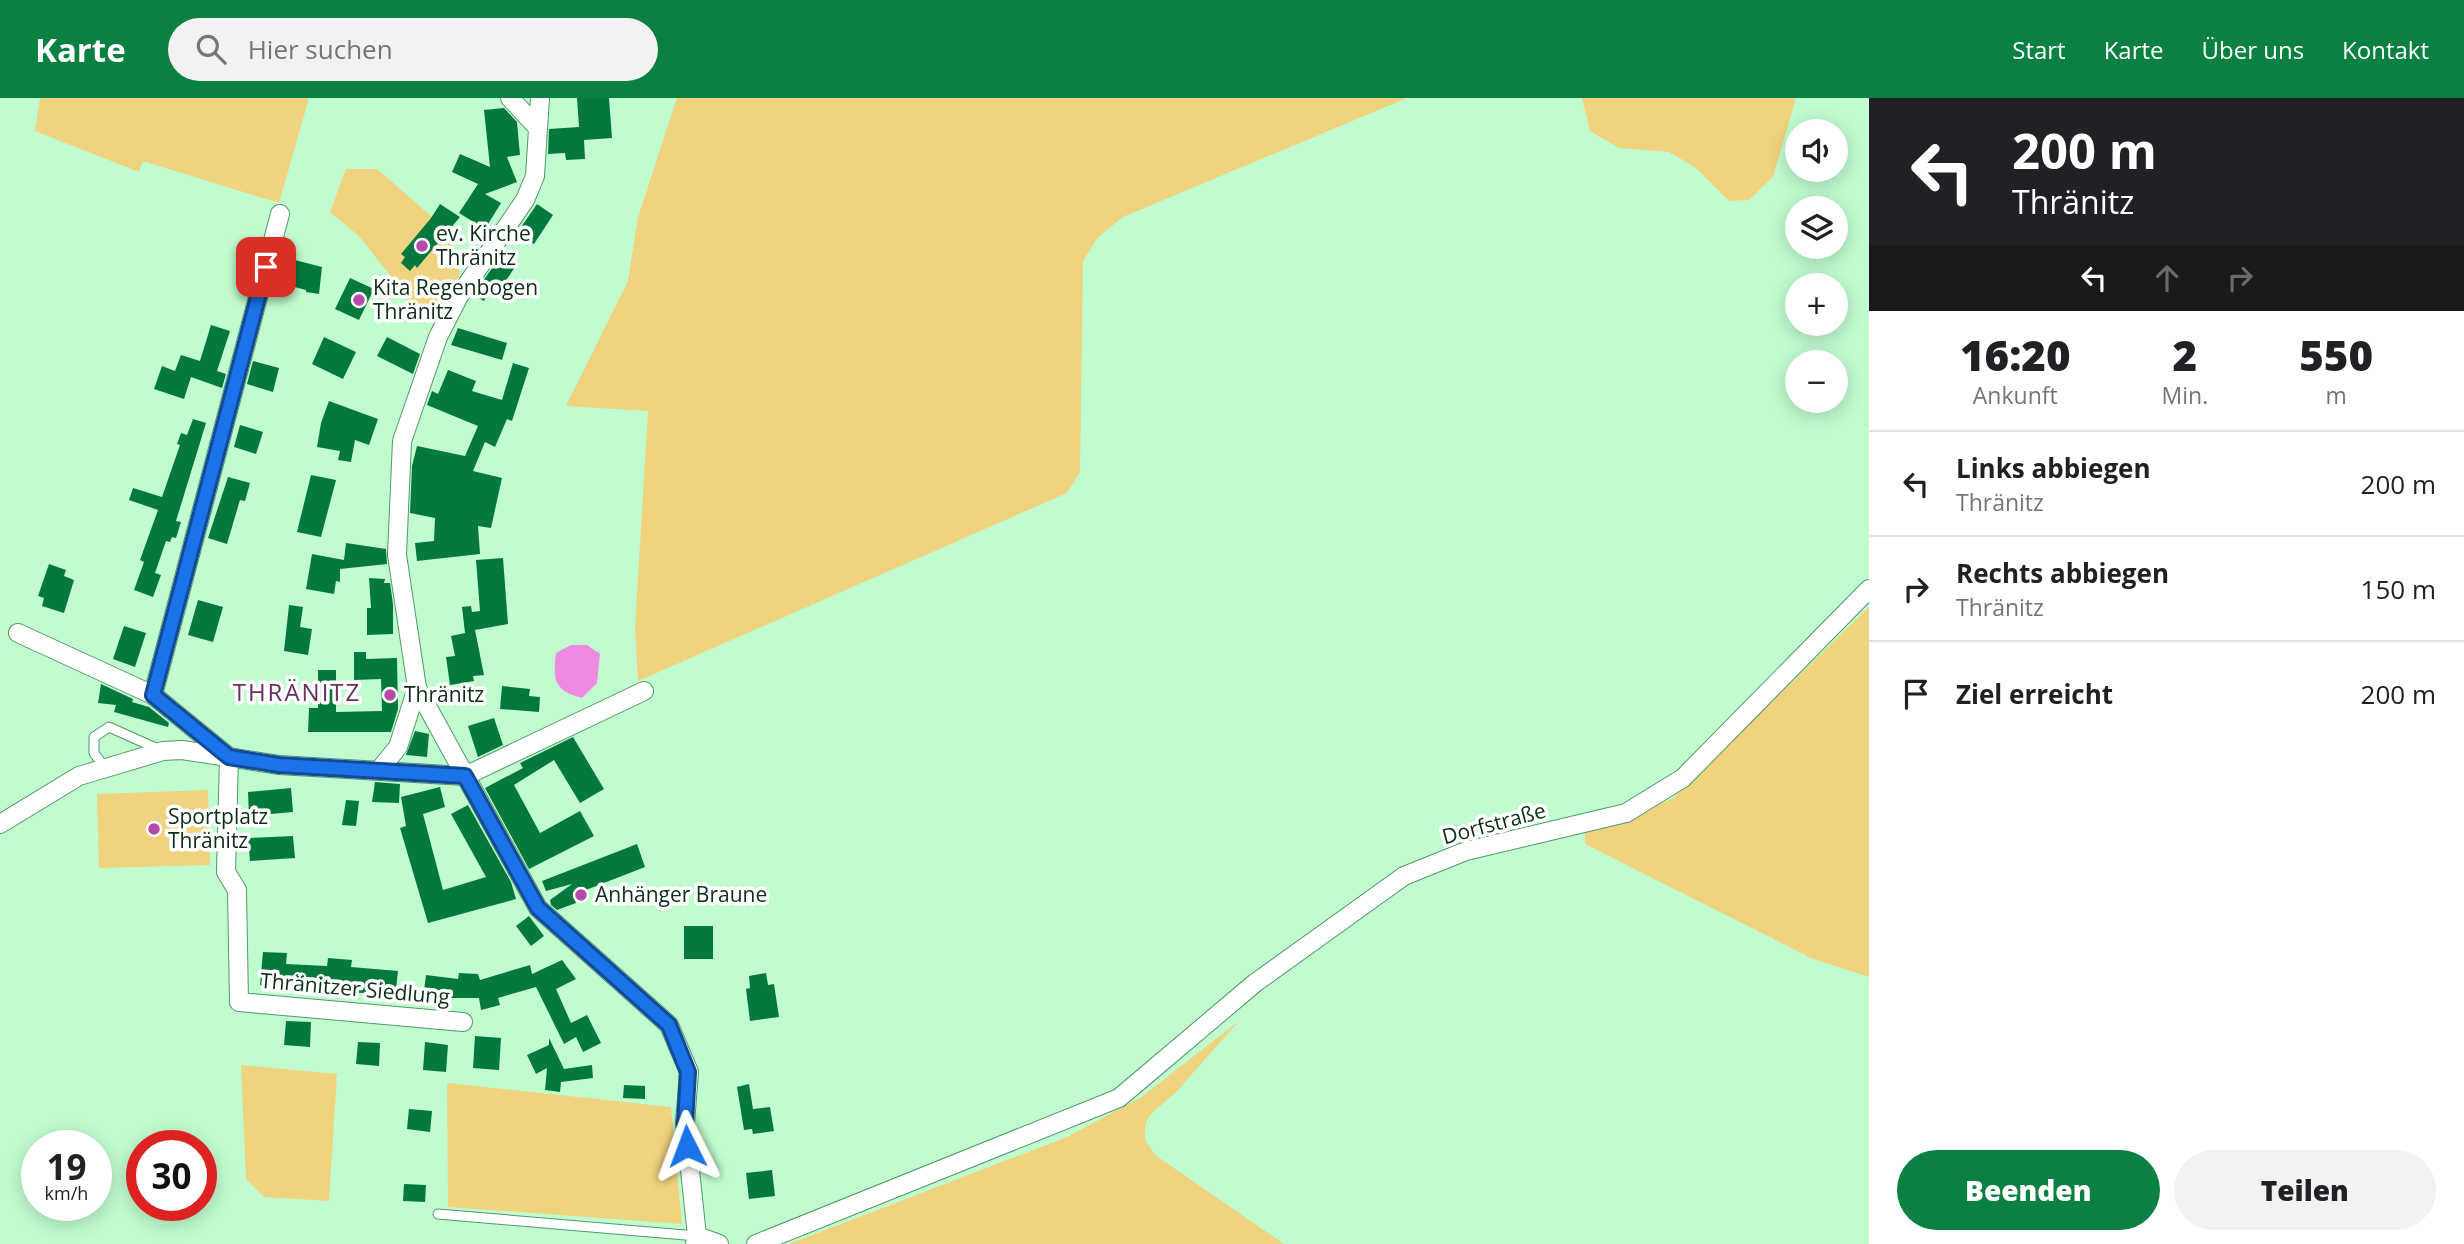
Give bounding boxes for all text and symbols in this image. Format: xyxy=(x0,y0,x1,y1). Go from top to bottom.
search box xyxy=(168,18,658,81)
text: Karte xyxy=(35,27,126,72)
icon: search xyxy=(192,30,230,68)
text: Hier suchen xyxy=(248,31,393,67)
text: Start xyxy=(2012,33,2066,66)
text: Karte xyxy=(2104,33,2164,66)
text: Über uns xyxy=(2202,33,2304,66)
text: Kontakt xyxy=(2342,33,2429,66)
text: 200 m xyxy=(2012,117,2157,183)
map controls xyxy=(1785,119,1848,413)
button: sound xyxy=(1785,119,1848,182)
icon: left xyxy=(1897,126,1988,217)
text: Thränitz xyxy=(2012,180,2134,223)
button: layers xyxy=(1785,196,1848,259)
place label: ev. Kirche Thränitz xyxy=(436,219,531,271)
pin xyxy=(236,237,296,297)
marker: ev. Kirche Thränitz xyxy=(414,238,430,254)
icon: arrive xyxy=(247,248,285,286)
icon: left xyxy=(2075,259,2113,297)
icon: ahead xyxy=(2148,259,2186,297)
icon: right xyxy=(2221,259,2259,297)
place label: Kita Regenbogen Thränitz xyxy=(373,273,538,325)
button: + xyxy=(1785,273,1848,336)
marker: Kita Regenbogen Thränitz xyxy=(351,292,367,308)
text: 16:20 xyxy=(1960,326,2071,383)
text: 2 xyxy=(2173,326,2197,383)
text: 550 xyxy=(2299,326,2373,383)
button: − xyxy=(1785,350,1848,413)
text: Ankunft xyxy=(1973,379,2058,411)
text: Min. xyxy=(2162,379,2208,411)
text: m xyxy=(2325,379,2347,411)
text: Links abbiegen xyxy=(1956,450,2151,486)
icon: left xyxy=(1897,465,1935,503)
text: 200 m xyxy=(2361,466,2436,502)
text: Thränitz xyxy=(1956,486,2044,518)
text: Rechts abbiegen xyxy=(1956,555,2169,591)
icon: right xyxy=(1897,570,1935,608)
text: 150 m xyxy=(2361,571,2436,607)
text: Thränitz xyxy=(1956,591,2044,623)
district label: THRÄNITZ xyxy=(233,675,361,708)
icon: arrive xyxy=(1897,675,1935,713)
text: Ziel erreicht xyxy=(1956,676,2113,712)
text: 200 m xyxy=(2361,676,2436,712)
place label: Thränitz xyxy=(404,680,484,708)
marker: Thränitz xyxy=(382,687,398,703)
street label: Dorfstraße xyxy=(1439,796,1549,850)
place label: Sportplatz Thränitz xyxy=(168,802,268,854)
marker: Sportplatz Thränitz xyxy=(146,821,162,837)
place label: Anhänger Braune xyxy=(595,880,767,908)
marker: Anhänger Braune xyxy=(573,887,589,903)
street label: Thränitzer Siedlung xyxy=(259,966,451,1010)
position arrow xyxy=(650,1109,724,1183)
speed limit sign: 30 xyxy=(126,1130,217,1221)
text: 19 xyxy=(46,1143,87,1190)
button: Beenden xyxy=(1897,1150,2160,1230)
button: Teilen xyxy=(2174,1150,2436,1230)
text: km/h xyxy=(45,1181,88,1205)

